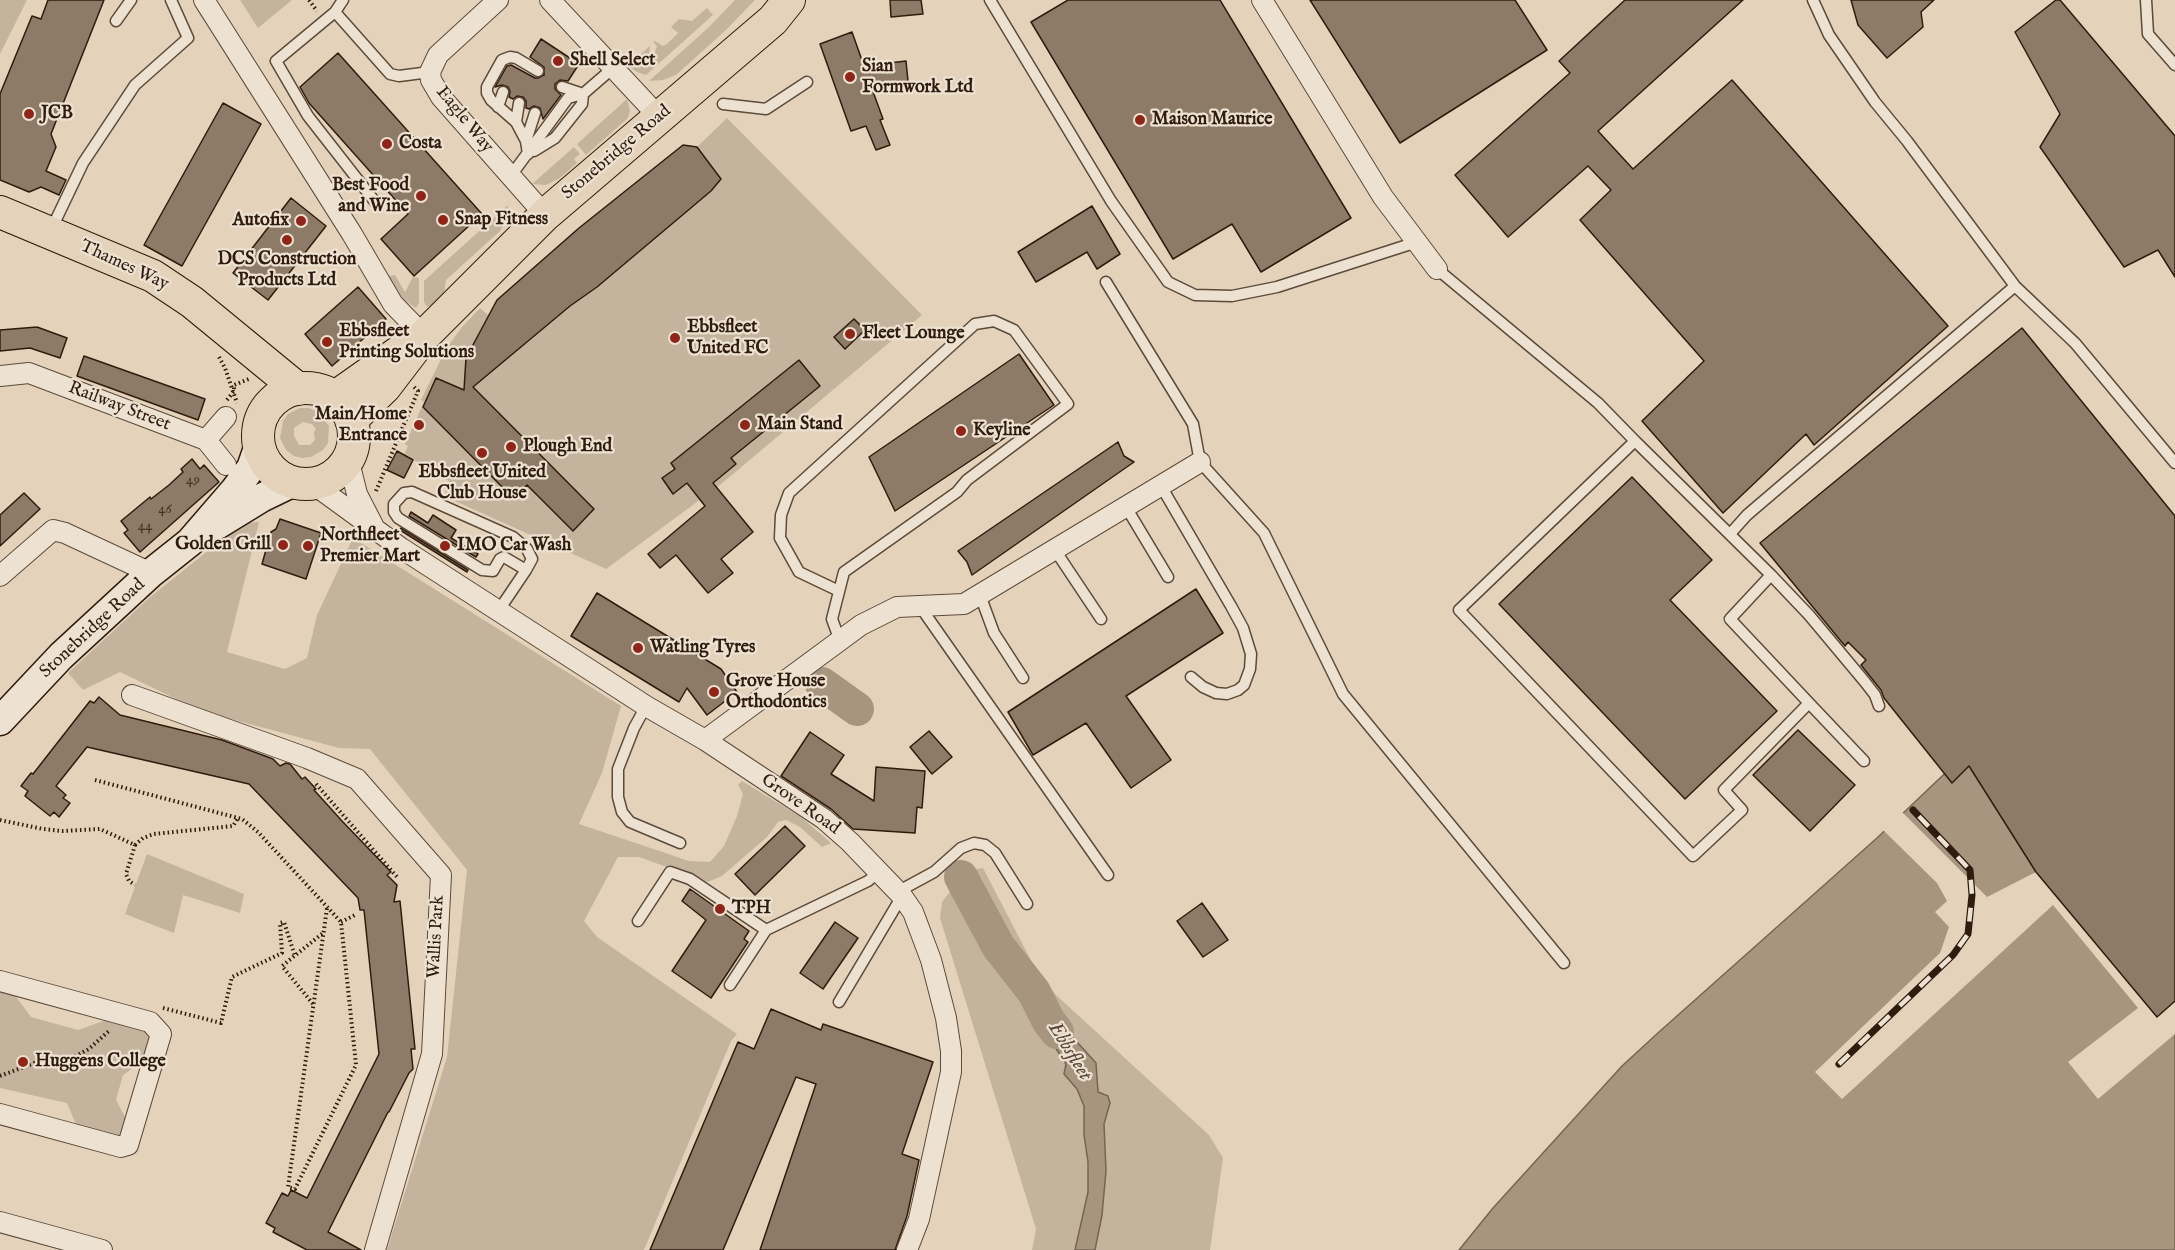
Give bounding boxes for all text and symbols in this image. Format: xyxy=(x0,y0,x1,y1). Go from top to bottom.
place label: Shell Select xyxy=(570,50,655,72)
marker: Shell Select xyxy=(551,54,565,68)
place label: Sian Formwork Ltd xyxy=(862,56,973,98)
marker: Sian Formwork Ltd xyxy=(843,70,857,84)
street label: Eagle Way xyxy=(431,82,497,158)
street label: Stonebridge Road xyxy=(558,101,676,205)
place label: JCB xyxy=(41,103,73,125)
marker: JCB xyxy=(22,107,36,121)
place label: Maison Maurice xyxy=(1152,109,1272,131)
marker: Maison Maurice xyxy=(1133,113,1147,127)
place label: Costa xyxy=(399,133,442,155)
marker: Costa xyxy=(380,137,394,151)
place label: Best Food and Wine xyxy=(332,175,409,218)
marker: Best Food and Wine xyxy=(414,189,428,203)
place label: Snap Fitness xyxy=(455,209,548,231)
place label: Autofix xyxy=(232,210,289,232)
marker: Snap Fitness xyxy=(436,213,450,227)
marker: Autofix xyxy=(294,214,308,228)
marker: DCS Construction Products Ltd xyxy=(280,233,294,247)
street label: Thames Way xyxy=(76,236,172,296)
place label: DCS Construction Products Ltd xyxy=(218,249,356,292)
place label: Ebbsfleet United FC xyxy=(687,317,768,360)
place label: Ebbsfleet Printing Solutions xyxy=(339,321,474,364)
place label: Fleet Lounge xyxy=(862,323,964,345)
marker: Fleet Lounge xyxy=(843,327,857,341)
marker: Ebbsfleet United FC xyxy=(668,331,682,345)
marker: Ebbsfleet Printing Solutions xyxy=(320,335,334,349)
street label: Railway Street xyxy=(65,378,173,436)
place label: Main/Home Entrance xyxy=(315,404,407,446)
place label: Main Stand xyxy=(757,414,842,436)
marker: Main/Home Entrance xyxy=(412,418,426,432)
marker: Main Stand xyxy=(738,418,752,432)
place label: Keyline xyxy=(973,420,1031,442)
marker: Keyline xyxy=(954,424,968,438)
place label: Plough End xyxy=(523,436,612,458)
marker: Plough End xyxy=(504,440,518,454)
marker: Ebbsfleet United Club House xyxy=(475,446,489,460)
place label: Ebbsfleet United Club House xyxy=(418,462,546,504)
house number: 49 xyxy=(186,472,200,490)
house number: 46 xyxy=(158,501,172,519)
house number: 44 xyxy=(138,518,152,536)
place label: Northfleet Premier Mart xyxy=(320,525,420,568)
place label: Golden Grill xyxy=(175,534,271,556)
place label: IMO Car Wash xyxy=(457,535,571,557)
marker: Golden Grill xyxy=(276,538,290,552)
marker: Northfleet Premier Mart xyxy=(301,539,315,553)
marker: IMO Car Wash xyxy=(438,539,452,553)
street label: Stonebridge Road xyxy=(36,575,150,683)
place label: Watling Tyres xyxy=(650,637,755,659)
marker: Watling Tyres xyxy=(631,641,645,655)
place label: Grove House Orthodontics xyxy=(726,671,827,714)
marker: Grove House Orthodontics xyxy=(707,685,721,699)
street label: Grove Road xyxy=(756,770,844,840)
street label: Wallis Park xyxy=(424,895,450,979)
place label: TPH xyxy=(732,898,771,920)
marker: TPH xyxy=(713,902,727,916)
water label: Ebbsfleet xyxy=(1042,1018,1096,1086)
place label: Huggens College xyxy=(35,1051,166,1073)
marker: Huggens College xyxy=(16,1055,30,1069)

